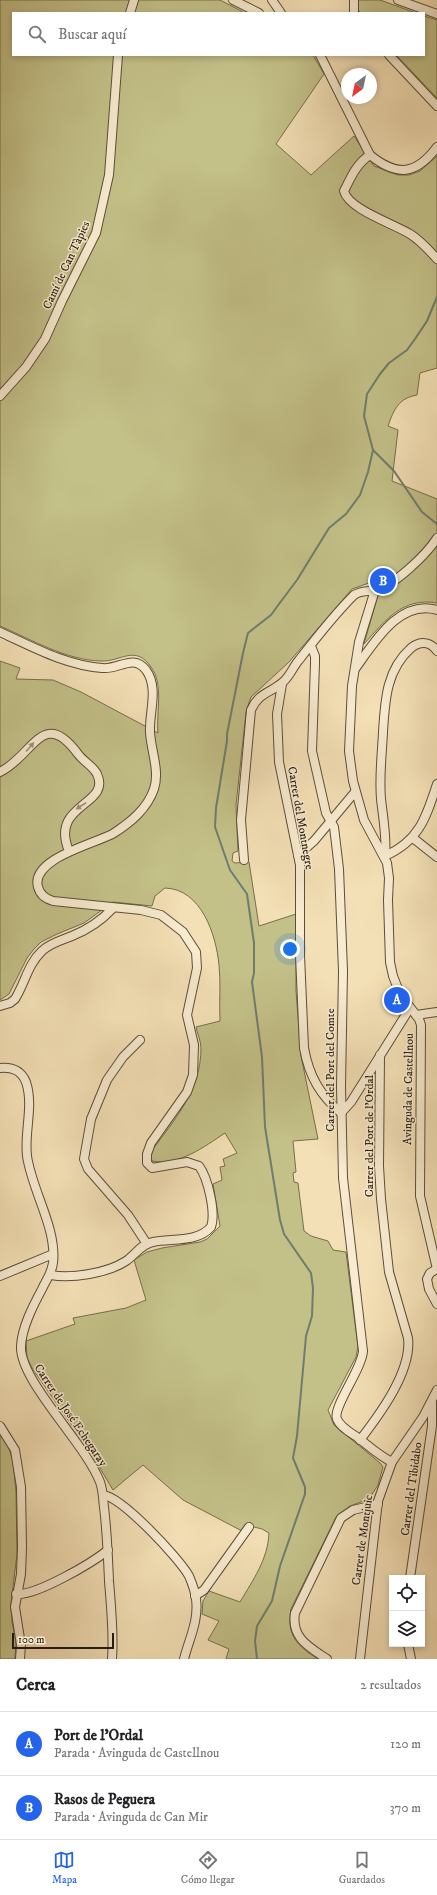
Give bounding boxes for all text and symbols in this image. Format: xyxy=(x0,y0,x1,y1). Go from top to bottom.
search box xyxy=(12,12,425,56)
icon: search xyxy=(26,23,48,45)
text: Buscar aquí xyxy=(58,25,126,44)
north arrow xyxy=(341,68,377,104)
street label: Camí de Can Tàpies xyxy=(39,219,93,312)
pin: B xyxy=(370,566,396,596)
one-way arrow xyxy=(25,742,34,753)
street label: Carrer del Montnegre xyxy=(284,765,317,871)
one-way arrow xyxy=(76,803,87,810)
your location xyxy=(280,939,300,959)
pin: A xyxy=(384,985,410,1015)
street label: Carrer del Port del Comte xyxy=(323,1008,338,1132)
street label: Avinguda de Castellnou xyxy=(400,1033,417,1145)
street label: Carrer del Port de l'Ordal xyxy=(362,1074,377,1197)
street label: Carrer de José Echegaray xyxy=(31,1361,111,1470)
street label: Carrer del Tibidabo xyxy=(397,1441,426,1537)
street label: Carrer de Montjuic xyxy=(349,1494,376,1586)
map controls xyxy=(389,1575,425,1647)
button: locate xyxy=(389,1575,425,1611)
button: layers xyxy=(389,1611,425,1647)
scale bar xyxy=(12,1631,114,1650)
text: 100 m xyxy=(18,1633,44,1647)
text: Cerca xyxy=(16,1674,55,1696)
text: 2 resultados xyxy=(360,1677,421,1693)
text: Port de l'Ordal xyxy=(54,1726,143,1745)
text: A xyxy=(25,1736,33,1752)
text: 120 m xyxy=(390,1736,421,1752)
text: Parada · Avinguda de Castellnou xyxy=(54,1745,219,1761)
text: Rasos de Peguera xyxy=(54,1790,155,1809)
text: B xyxy=(25,1800,33,1816)
text: 370 m xyxy=(390,1800,421,1816)
text: Parada · Avinguda de Can Mir xyxy=(54,1809,208,1825)
tab: Mapa xyxy=(52,1849,77,1887)
tab: Cómo llegar xyxy=(181,1849,235,1887)
tab: Guardados xyxy=(339,1849,385,1887)

